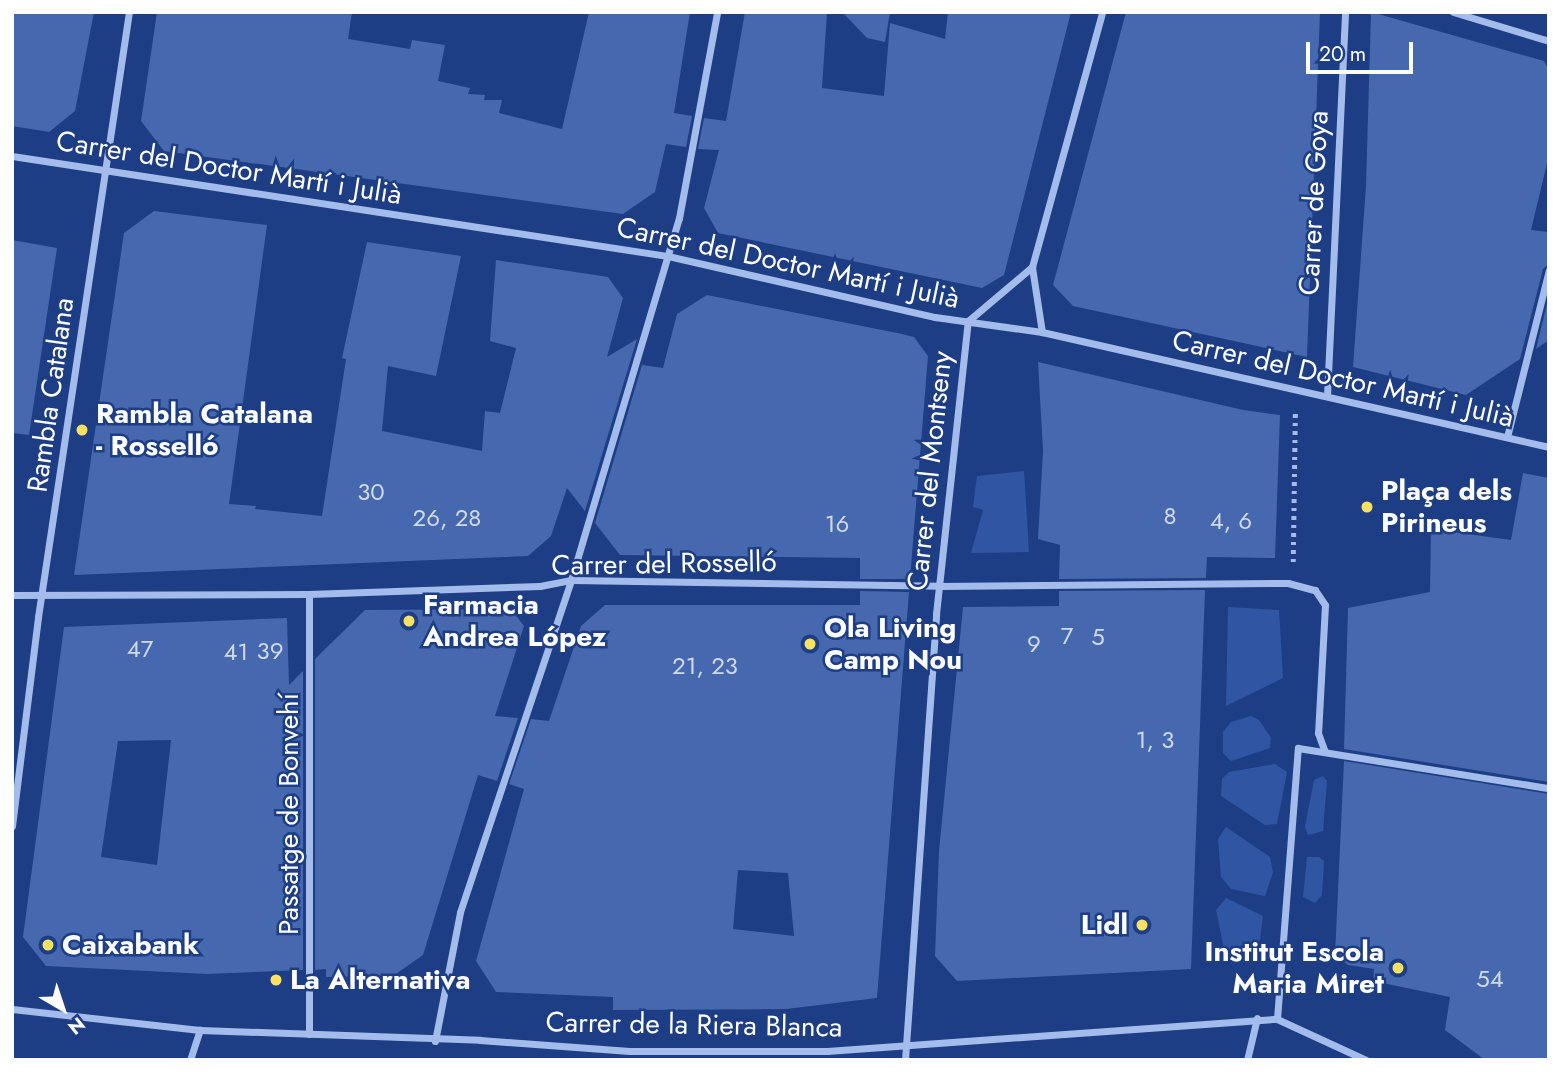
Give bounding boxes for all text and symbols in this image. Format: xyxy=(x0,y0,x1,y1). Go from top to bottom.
scale bar xyxy=(1309,28,1416,72)
text: 20 m xyxy=(1319,39,1366,69)
street label: Carrer de Goya xyxy=(1292,110,1336,296)
street label: Carrer del Doctor Martí i Julià xyxy=(54,124,404,212)
street label: Carrer del Doctor Martí i Julià xyxy=(614,210,962,316)
street label: Rambla Catalana xyxy=(21,296,81,494)
street label: Carrer del Doctor Martí i Julià xyxy=(1169,323,1517,435)
street label: Carrer del Montseny xyxy=(901,349,959,593)
place label: Rambla Catalana - Rosselló xyxy=(96,397,313,463)
marker: Rambla Catalana - Rosselló xyxy=(74,422,90,438)
place label: Plaça dels Pirineus xyxy=(1381,474,1512,540)
house number: 30 xyxy=(357,478,385,506)
marker: Plaça dels Pirineus xyxy=(1359,499,1375,515)
house number: 8 xyxy=(1163,502,1177,530)
house number: 26, 28 xyxy=(413,504,481,532)
house number: 4, 6 xyxy=(1210,507,1252,535)
house number: 16 xyxy=(825,510,849,538)
street label: Carrer del Rosselló xyxy=(551,545,777,583)
place label: Farmacia Andrea López xyxy=(423,588,606,654)
place label: Ola Living Camp Nou xyxy=(824,611,962,677)
marker: Farmacia Andrea López xyxy=(401,613,417,629)
house number: 7 xyxy=(1061,622,1073,650)
house number: 5 xyxy=(1091,623,1105,651)
house number: 9 xyxy=(1027,630,1041,658)
house number: 47 xyxy=(127,635,153,663)
marker: Ola Living Camp Nou xyxy=(802,636,818,652)
house number: 39 xyxy=(257,637,283,665)
house number: 41 xyxy=(224,638,248,666)
house number: 21, 23 xyxy=(672,652,738,680)
street label: Passatge de Bonvehí xyxy=(272,693,306,935)
house number: 1, 3 xyxy=(1136,726,1174,754)
place label: Lidl xyxy=(1081,908,1128,942)
marker: Lidl xyxy=(1134,917,1150,933)
place label: Caixabank xyxy=(62,928,199,962)
place label: Institut Escola Maria Miret xyxy=(1205,935,1384,1001)
marker: Caixabank xyxy=(40,937,56,953)
marker: Institut Escola Maria Miret xyxy=(1390,960,1406,976)
place label: La Alternativa xyxy=(290,963,471,997)
house number: 54 xyxy=(1476,965,1504,993)
marker: La Alternativa xyxy=(268,972,284,988)
north arrow xyxy=(28,974,98,1044)
street label: Carrer de la Riera Blanca xyxy=(545,1006,843,1044)
text: N xyxy=(62,1010,91,1041)

